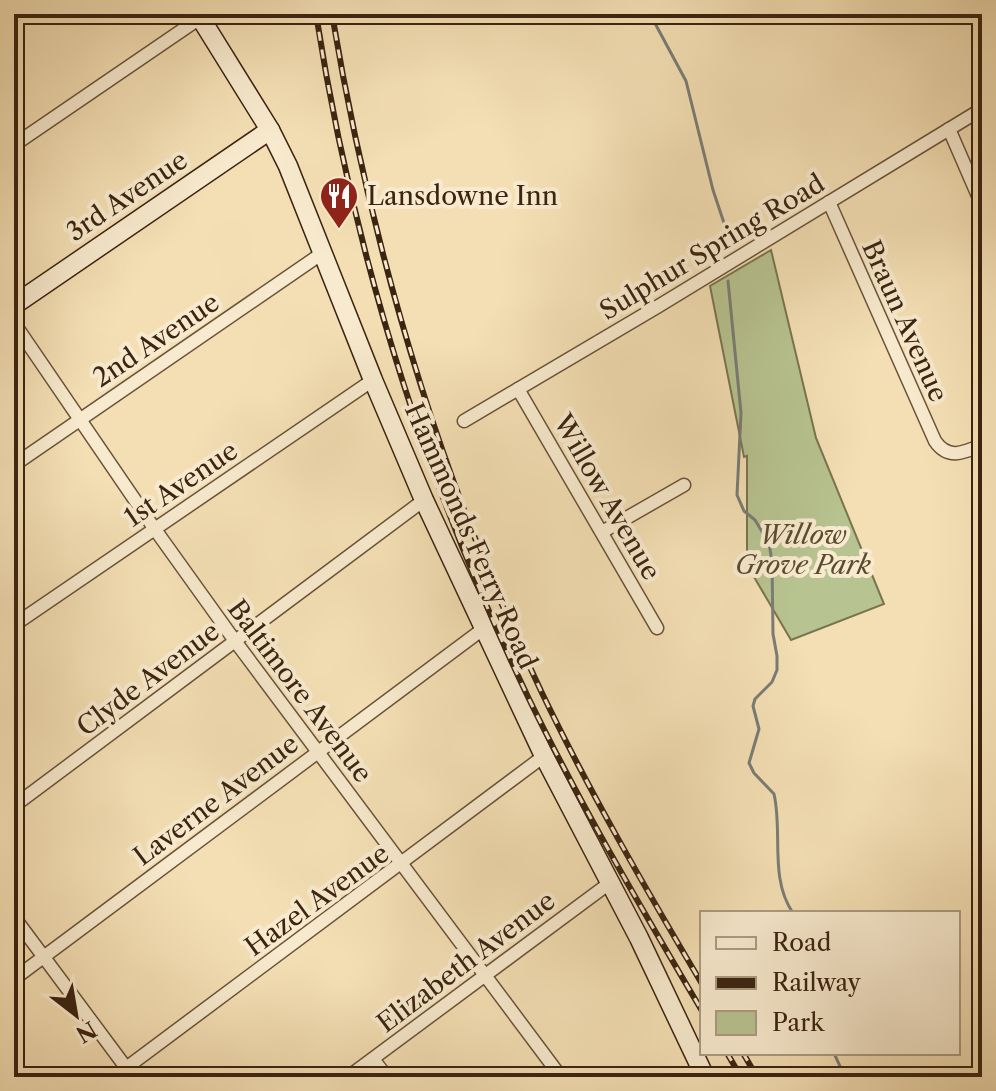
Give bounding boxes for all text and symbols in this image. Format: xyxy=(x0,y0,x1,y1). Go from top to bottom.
street label: 3rd Avenue xyxy=(60,144,194,248)
street label: Sulphur Spring Road xyxy=(594,167,830,327)
restaurant icon: Lansdowne Inn xyxy=(318,175,360,230)
place label: Lansdowne Inn xyxy=(367,180,558,212)
street label: Braun Avenue xyxy=(855,235,955,407)
street label: 2nd Avenue xyxy=(87,286,225,394)
street label: Hammonds Ferry Road xyxy=(398,398,544,674)
street label: Willow Avenue xyxy=(546,408,667,586)
street label: 1st Avenue xyxy=(118,435,244,533)
park label: Willow Grove Park xyxy=(735,519,872,581)
street label: Baltimore Avenue xyxy=(221,593,379,789)
street label: Clyde Avenue xyxy=(70,615,226,743)
street label: Laverne Avenue xyxy=(127,728,305,872)
street label: Hazel Avenue xyxy=(239,837,395,963)
street label: Elizabeth Avenue xyxy=(371,885,561,1039)
legend xyxy=(700,911,960,1055)
text: Road xyxy=(772,928,832,957)
text: Railway xyxy=(772,968,862,997)
north arrow xyxy=(36,975,116,1055)
text: Park xyxy=(772,1008,825,1037)
text: N xyxy=(71,1015,101,1048)

